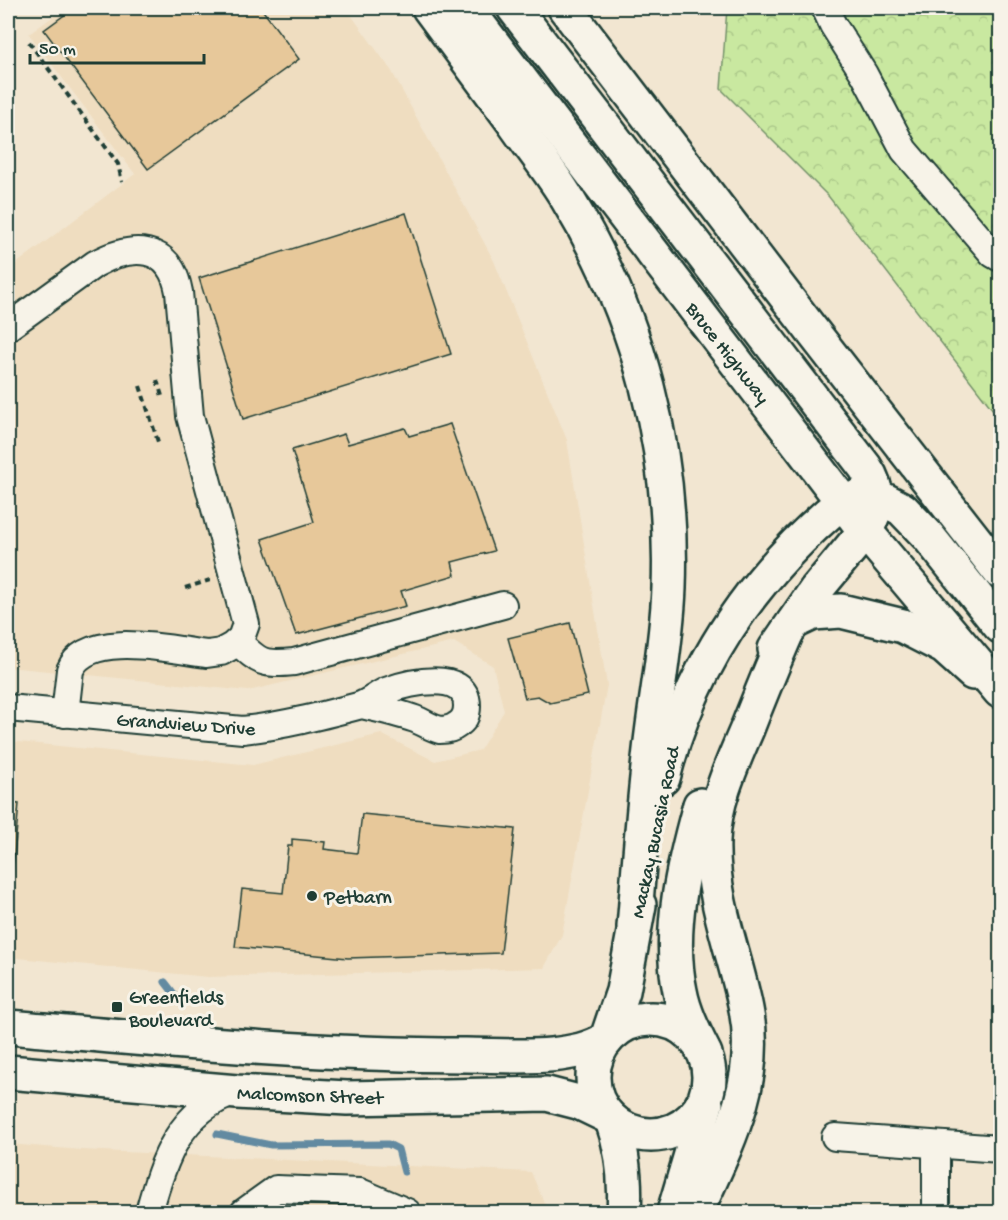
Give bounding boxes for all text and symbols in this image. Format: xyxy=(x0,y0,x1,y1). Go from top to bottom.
scale bar xyxy=(30,27,204,65)
text: 50 m xyxy=(39,40,76,61)
street label: Bruce Highway xyxy=(679,298,773,410)
street label: Grandview Drive xyxy=(115,710,257,743)
street label: Mackay Bucasia Road xyxy=(628,742,687,921)
place label: Petbarn xyxy=(323,888,392,911)
marker: Petbarn xyxy=(305,889,319,903)
place label: Greenfields Boulevard xyxy=(128,988,224,1034)
marker: Greenfields Boulevard xyxy=(110,1000,124,1014)
street label: Malcomson Street xyxy=(236,1083,385,1112)

